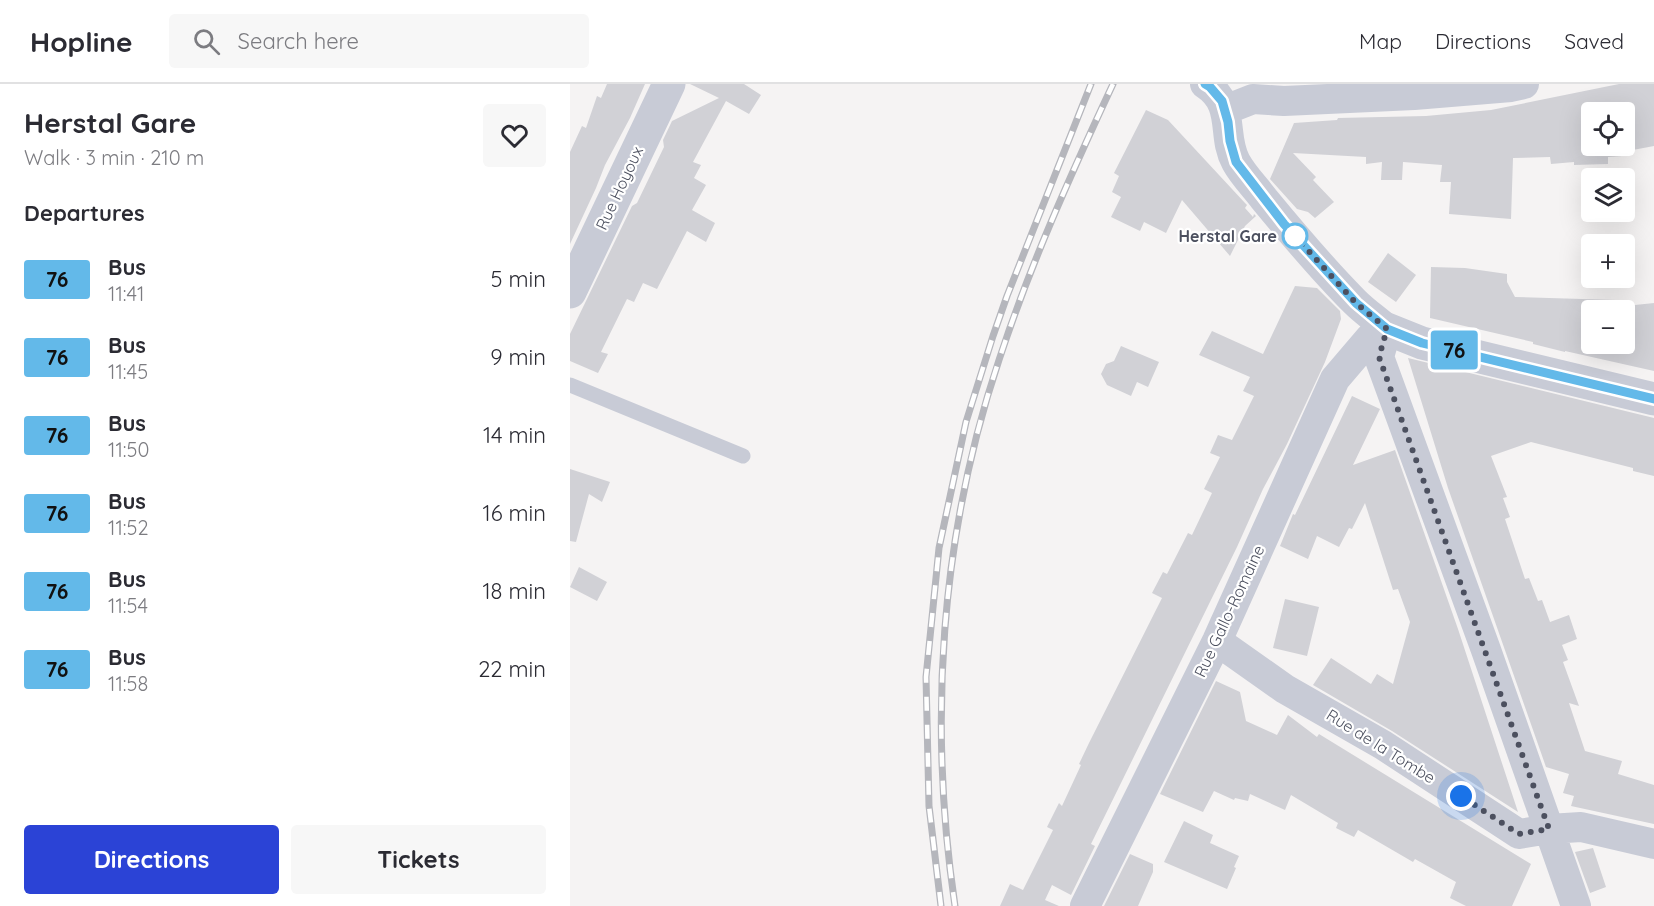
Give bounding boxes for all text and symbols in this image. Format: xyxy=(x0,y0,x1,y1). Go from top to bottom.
search box xyxy=(169,14,589,68)
text: Hopline xyxy=(30,24,133,59)
icon: search xyxy=(190,25,223,58)
text: Search here xyxy=(238,27,359,55)
text: Map xyxy=(1359,28,1402,54)
text: Directions xyxy=(1435,28,1531,54)
text: Saved xyxy=(1564,28,1624,54)
map controls xyxy=(1581,102,1635,354)
button: locate xyxy=(1581,102,1635,156)
button: heart xyxy=(483,104,546,167)
text: Herstal Gare xyxy=(24,105,196,140)
street label: Rue Hoyoux xyxy=(591,143,647,233)
text: Walk · 3 min · 210 m xyxy=(24,145,204,170)
button: layers xyxy=(1581,168,1635,222)
text: Departures xyxy=(24,199,145,227)
marker: Herstal Gare xyxy=(1282,223,1308,249)
place label: Herstal Gare xyxy=(1179,226,1277,246)
button: + xyxy=(1581,234,1635,288)
text: Bus xyxy=(108,253,146,281)
text: 5 min xyxy=(491,265,546,293)
text: 76 xyxy=(46,266,68,292)
text: 11:41 xyxy=(108,281,144,306)
button: − xyxy=(1581,300,1635,354)
line badge: 76 xyxy=(1427,330,1481,370)
text: Bus xyxy=(108,331,146,359)
text: 76 xyxy=(1443,337,1465,363)
text: 9 min xyxy=(490,343,546,371)
text: 76 xyxy=(46,344,68,370)
text: 11:45 xyxy=(108,359,148,384)
text: Bus xyxy=(108,409,146,437)
text: 14 min xyxy=(483,421,546,449)
text: 76 xyxy=(46,422,68,448)
text: 11:50 xyxy=(108,437,149,462)
text: Bus xyxy=(108,487,146,515)
text: 16 min xyxy=(483,499,546,527)
text: 76 xyxy=(46,500,68,526)
text: 11:52 xyxy=(108,515,149,540)
street label: Rue Gallo-Romaine xyxy=(1190,542,1268,680)
text: Bus xyxy=(108,565,146,593)
text: 18 min xyxy=(482,577,546,605)
text: 76 xyxy=(46,578,68,604)
text: 11:54 xyxy=(108,593,148,618)
text: Bus xyxy=(108,643,146,671)
text: 22 min xyxy=(478,655,546,683)
text: 76 xyxy=(46,656,68,682)
text: 11:58 xyxy=(108,671,148,696)
street label: Rue de la Tombe xyxy=(1323,704,1439,788)
your location xyxy=(1446,781,1476,811)
button: Directions xyxy=(24,825,279,894)
button: Tickets xyxy=(291,825,546,894)

